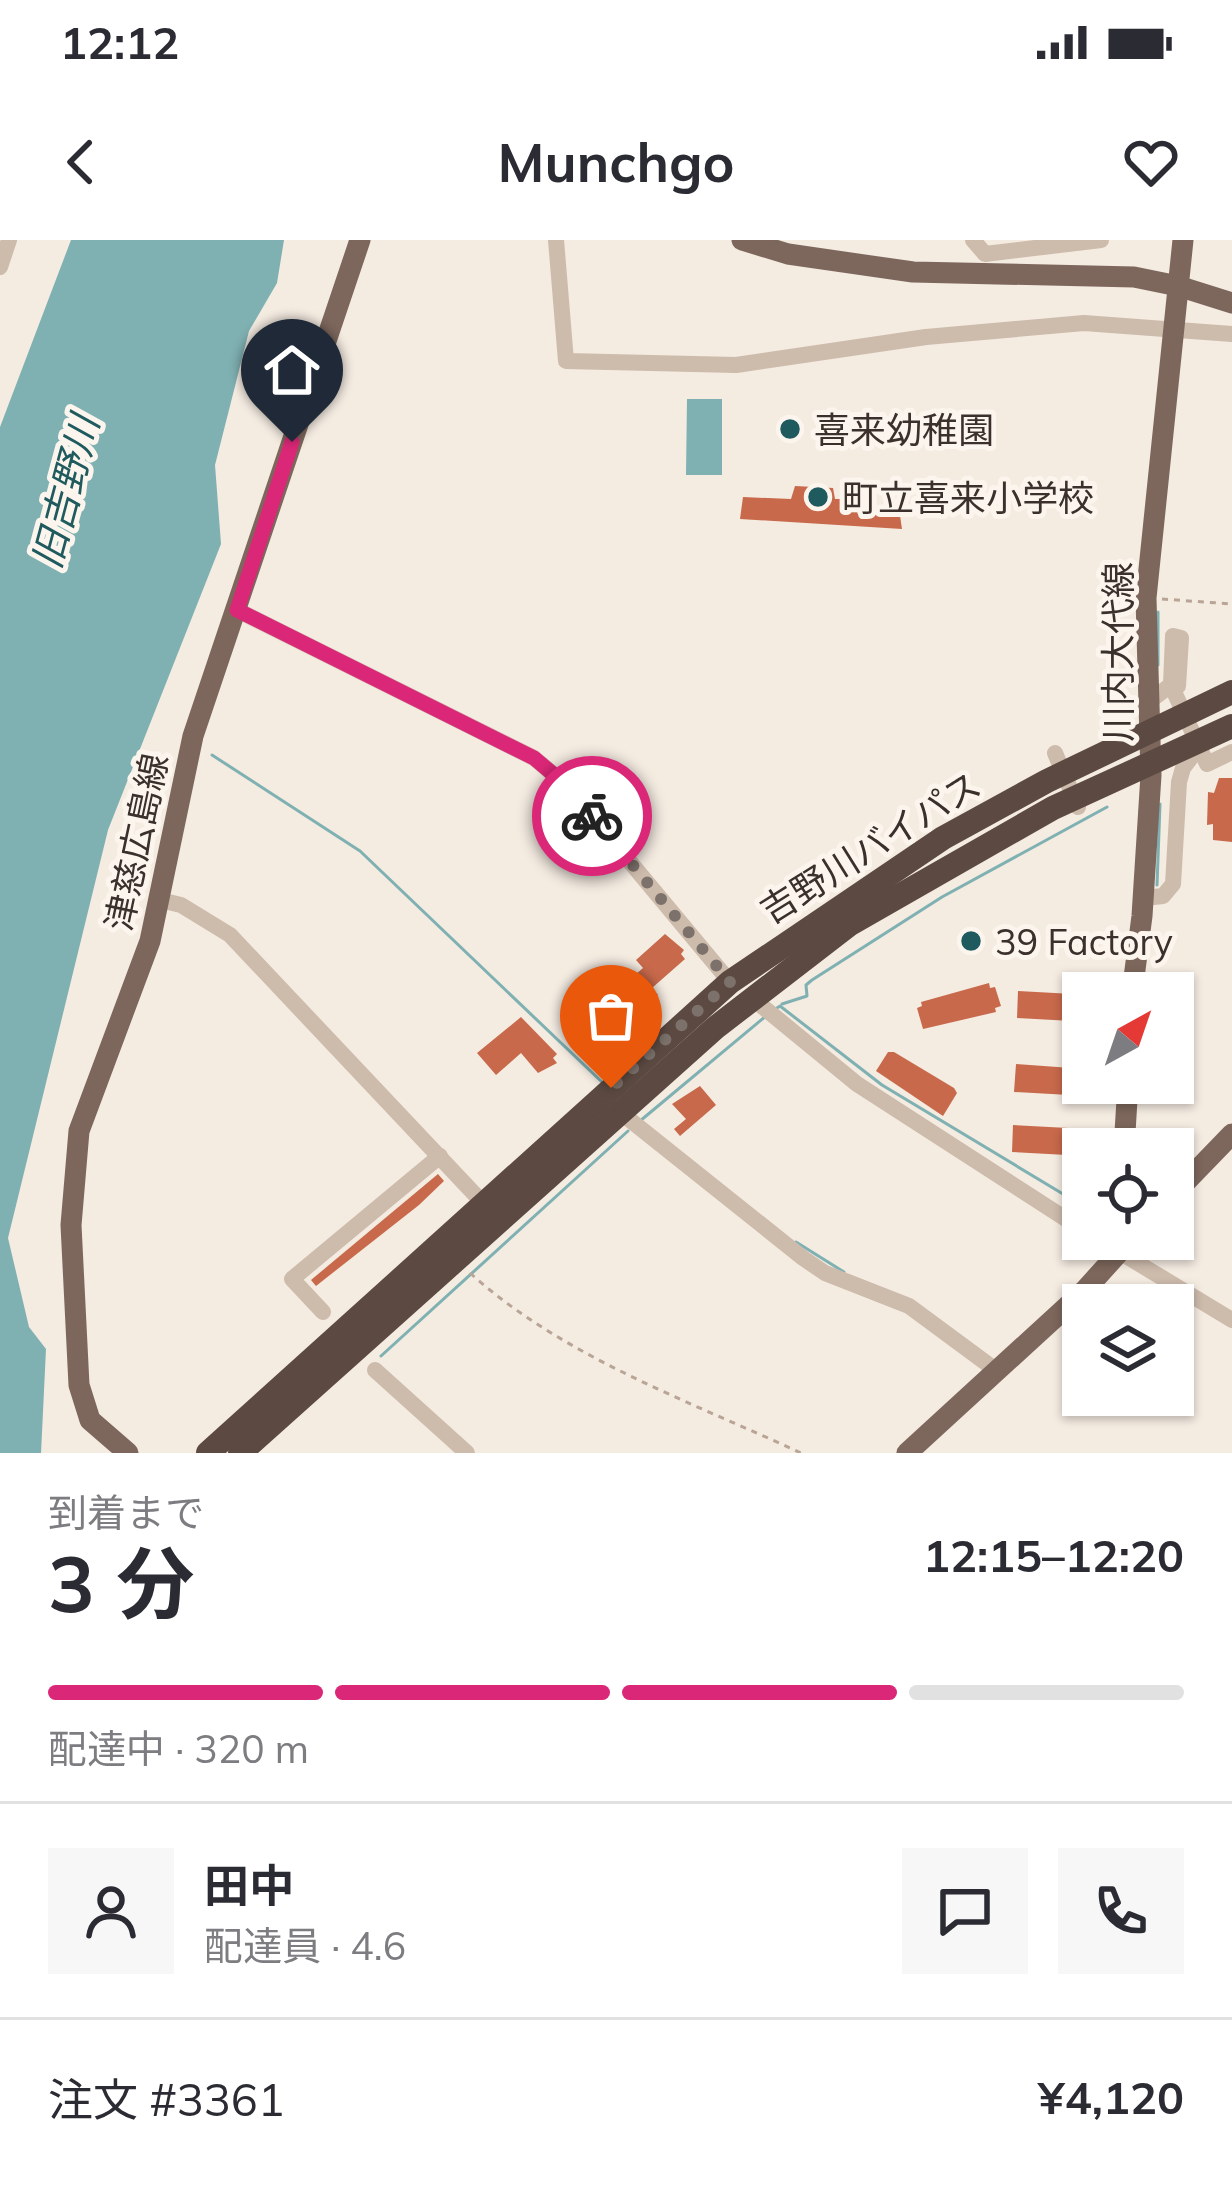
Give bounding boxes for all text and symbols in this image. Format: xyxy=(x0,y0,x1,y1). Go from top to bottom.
text: 12:12 xyxy=(60,14,179,70)
text: Munchgo xyxy=(497,128,735,196)
icon: back xyxy=(48,129,114,195)
icon: heart xyxy=(1118,129,1184,195)
pin xyxy=(241,319,343,442)
icon: home xyxy=(259,337,325,403)
water label: 旧吉野川 xyxy=(21,406,110,574)
place label: 喜来幼稚園 xyxy=(814,407,994,452)
marker: 喜来幼稚園 xyxy=(777,416,803,442)
place label: 町立喜来小学校 xyxy=(842,475,1094,520)
marker: 町立喜来小学校 xyxy=(805,484,831,510)
street label: 川内大代線 xyxy=(1095,562,1140,742)
street label: 津慈広島線 xyxy=(95,749,177,935)
courier xyxy=(532,756,652,876)
street label: 吉野川バイパス xyxy=(752,761,988,933)
icon: bike xyxy=(559,783,625,849)
place label: 39 Factory xyxy=(995,919,1173,964)
marker: 39 Factory xyxy=(958,928,984,954)
pin xyxy=(560,965,662,1088)
north arrow xyxy=(1062,972,1194,1104)
map controls xyxy=(1062,972,1194,1416)
icon: bag xyxy=(578,983,644,1049)
button: locate xyxy=(1062,1128,1194,1260)
button: layers xyxy=(1062,1284,1194,1416)
text: 到着まで xyxy=(48,1488,204,1537)
text: 12:15–12:20 xyxy=(923,1527,1184,1583)
text: 3 分 xyxy=(48,1534,194,1632)
text: 配達中 · 320 m xyxy=(48,1724,309,1773)
button: person xyxy=(48,1848,174,1974)
button: chat xyxy=(902,1848,1028,1974)
button: phone xyxy=(1058,1848,1184,1974)
text: 田中 xyxy=(204,1857,294,1913)
text: 配達員 · 4.6 xyxy=(204,1921,406,1970)
text: ¥4,120 xyxy=(1038,2069,1184,2125)
text: 注文 #3361 xyxy=(48,2071,285,2127)

